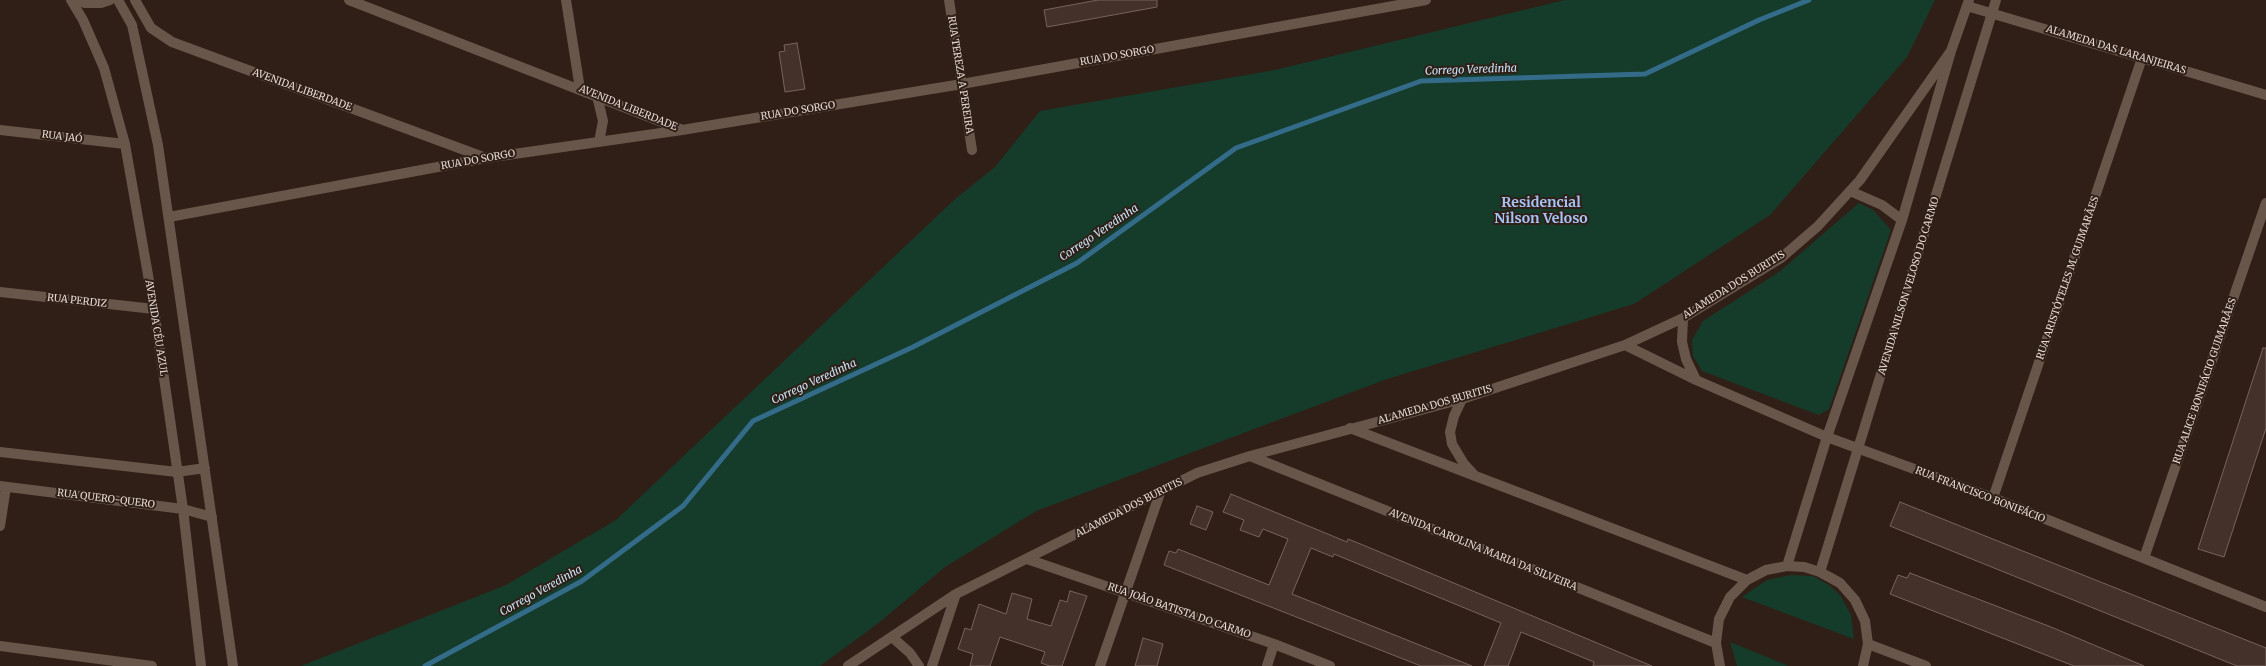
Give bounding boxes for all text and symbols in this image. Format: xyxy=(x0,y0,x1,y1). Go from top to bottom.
street label: RUA TEREZA A PEREIRA xyxy=(945,15,975,135)
street label: ALAMEDA DAS LARANJEIRAS xyxy=(2045,23,2187,77)
street label: RUA DO SORGO xyxy=(1079,44,1155,68)
water label: Corrego Veredinha xyxy=(1425,62,1517,78)
street label: AVENIDA LIBERDADE xyxy=(251,66,353,114)
street label: AVENIDA LIBERDADE xyxy=(577,83,679,133)
street label: RUA DO SORGO xyxy=(760,99,836,123)
street label: RUA JAÓ xyxy=(41,129,83,145)
street label: RUA DO SORGO xyxy=(440,148,516,172)
district label: Residencial Nilson Veloso xyxy=(1494,195,1588,228)
street label: RUA ARISTÓTELES M. GUIMARÃES xyxy=(2034,195,2102,361)
street label: AVENIDA NILSON VELOSO DO CARMO xyxy=(1876,196,1942,376)
water label: Corrego Veredinha xyxy=(1057,202,1141,264)
street label: ALAMEDA DOS BURITIS xyxy=(1681,249,1787,321)
street label: AVENIDA CÉU AZUL xyxy=(142,279,170,377)
street label: RUA PERDIZ xyxy=(46,292,108,310)
street label: RUA ALICE BONIFÁCIO GUIMARÃES xyxy=(2171,296,2239,466)
water label: Corrego Veredinha xyxy=(769,357,859,407)
street label: ALAMEDA DOS BURITIS xyxy=(1377,383,1493,427)
street label: RUA FRANCISCO BONIFÁCIO xyxy=(1913,465,2047,525)
street label: ALAMEDA DOS BURITIS xyxy=(1074,476,1184,540)
street label: RUA QUERO-QUERO xyxy=(56,487,156,511)
street label: AVENIDA CAROLINA MARIA DA SILVEIRA xyxy=(1387,507,1579,593)
water label: Corrego Veredinha xyxy=(497,563,585,619)
street label: RUA JOÃO BATISTA DO CARMO xyxy=(1106,581,1252,641)

